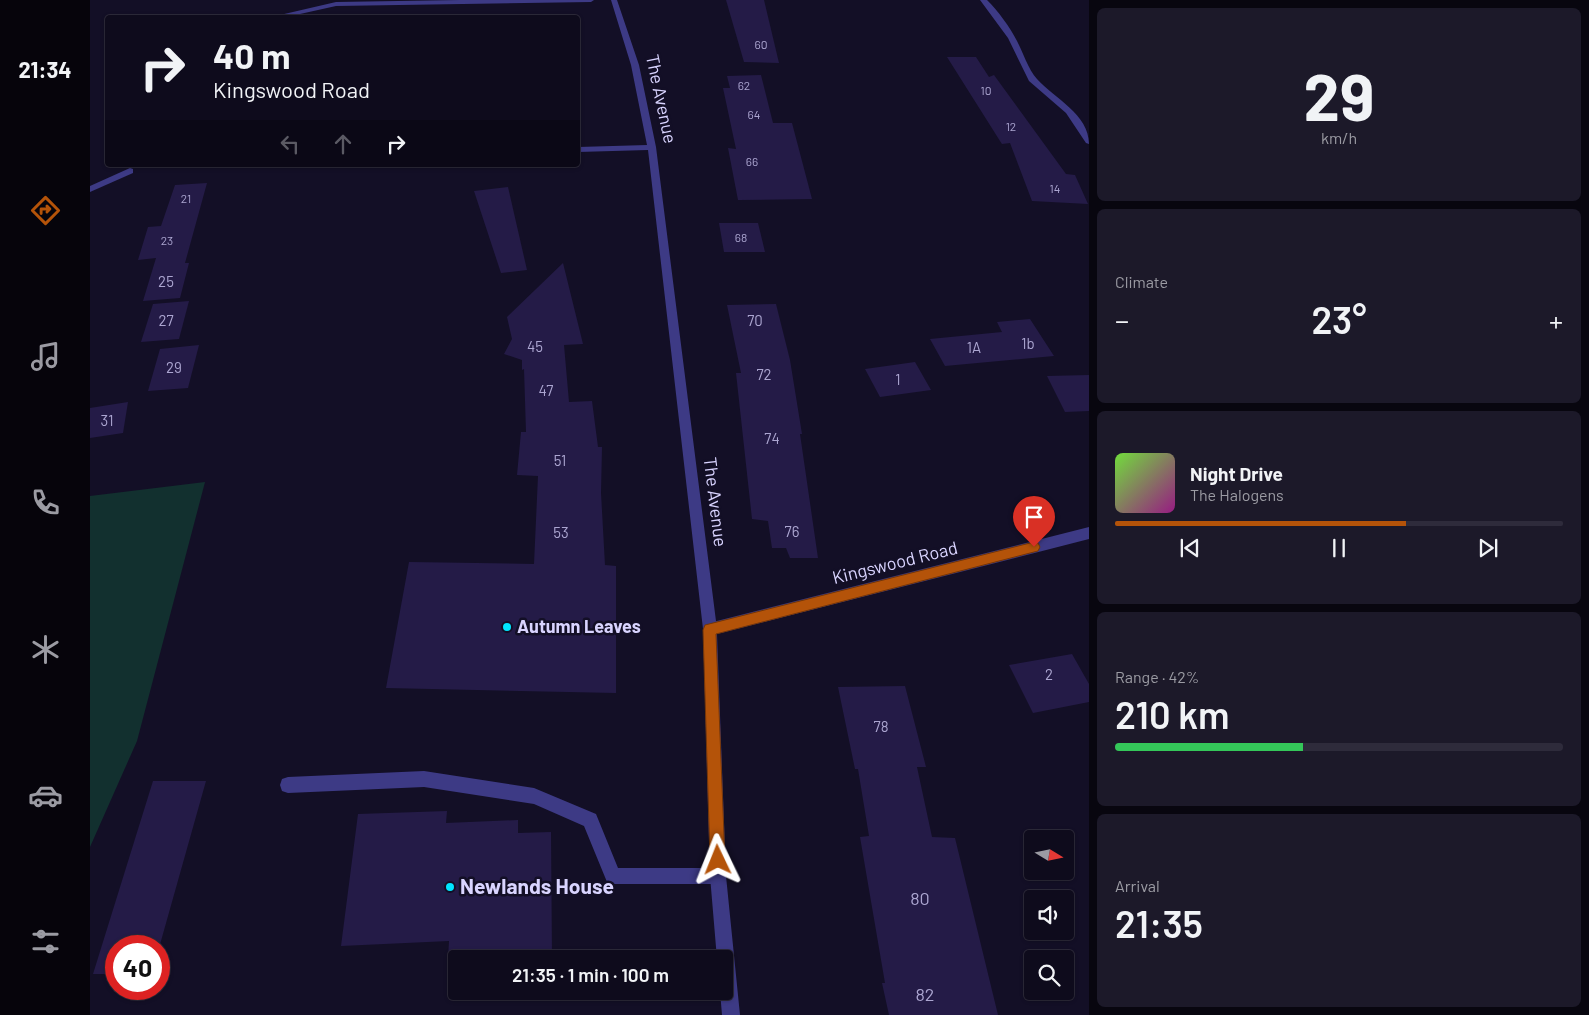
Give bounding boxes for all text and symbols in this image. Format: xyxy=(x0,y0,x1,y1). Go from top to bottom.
text: 40 m xyxy=(213,34,290,76)
icon: right xyxy=(130,35,195,100)
house number: 60 xyxy=(755,37,767,51)
street label: The Avenue xyxy=(642,52,682,145)
text: 21:34 xyxy=(18,56,72,82)
text: 29 xyxy=(1304,56,1374,134)
text: Kingswood Road xyxy=(213,76,370,102)
house number: 62 xyxy=(738,78,750,92)
house number: 10 xyxy=(981,83,991,97)
house number: 64 xyxy=(748,107,760,121)
house number: 12 xyxy=(1006,119,1016,133)
text: km/h xyxy=(1321,128,1357,147)
icon: left xyxy=(276,130,304,158)
icon: ahead xyxy=(329,130,357,158)
icon: right xyxy=(382,130,410,158)
house number: 66 xyxy=(746,154,758,168)
house number: 14 xyxy=(1050,181,1060,195)
house number: 21 xyxy=(181,191,191,205)
icon: directions xyxy=(28,193,63,228)
house number: 68 xyxy=(735,230,747,244)
house number: 23 xyxy=(161,233,173,247)
house number: 25 xyxy=(158,272,174,290)
text: Climate xyxy=(1115,272,1168,291)
text: 23° xyxy=(1311,296,1367,342)
text: − xyxy=(1115,303,1129,337)
text: + xyxy=(1549,303,1563,337)
house number: 27 xyxy=(158,311,174,329)
house number: 70 xyxy=(747,311,763,329)
house number: 1b xyxy=(1021,334,1035,352)
house number: 45 xyxy=(527,337,543,355)
house number: 1A xyxy=(967,338,981,356)
icon: music xyxy=(28,339,63,374)
house number: 29 xyxy=(166,358,182,376)
house number: 72 xyxy=(756,365,772,383)
house number: 1 xyxy=(895,370,901,388)
house number: 47 xyxy=(539,381,553,399)
house number: 31 xyxy=(101,411,113,429)
house number: 74 xyxy=(764,429,780,447)
house number: 51 xyxy=(554,451,566,469)
street label: The Avenue xyxy=(700,456,732,548)
text: Night Drive xyxy=(1190,462,1283,485)
icon: phone xyxy=(28,485,63,520)
text: The Halogens xyxy=(1190,485,1284,504)
pin xyxy=(1013,496,1055,547)
icon: arrive xyxy=(1020,503,1048,531)
house number: 76 xyxy=(785,522,799,540)
house number: 53 xyxy=(553,523,569,541)
icon: previous xyxy=(1176,534,1204,562)
icon: pause xyxy=(1325,534,1353,562)
icon: next xyxy=(1474,534,1502,562)
street label: Kingswood Road xyxy=(830,536,960,588)
place label: Autumn Leaves xyxy=(517,615,641,637)
marker: Autumn Leaves xyxy=(501,621,513,633)
icon: climate xyxy=(28,632,63,667)
house number: 2 xyxy=(1045,665,1053,683)
text: Range · 42% xyxy=(1115,667,1199,686)
text: 210 km xyxy=(1115,691,1230,737)
house number: 78 xyxy=(874,717,888,735)
icon: car xyxy=(28,778,63,813)
north arrow xyxy=(1024,830,1074,880)
map controls xyxy=(1024,830,1074,1000)
position arrow xyxy=(691,833,743,885)
place label: Newlands House xyxy=(460,873,614,898)
text: Arrival xyxy=(1115,876,1160,895)
marker: Newlands House xyxy=(444,881,456,893)
house number: 80 xyxy=(910,887,930,909)
button: sound xyxy=(1024,890,1074,940)
text: 21:35 xyxy=(1115,900,1203,946)
icon: filters xyxy=(28,924,63,959)
speed limit sign: 40 xyxy=(105,935,170,1000)
button: search xyxy=(1024,950,1074,1000)
text: 21:35 · 1 min · 100 m xyxy=(512,963,669,986)
house number: 82 xyxy=(915,983,935,1005)

